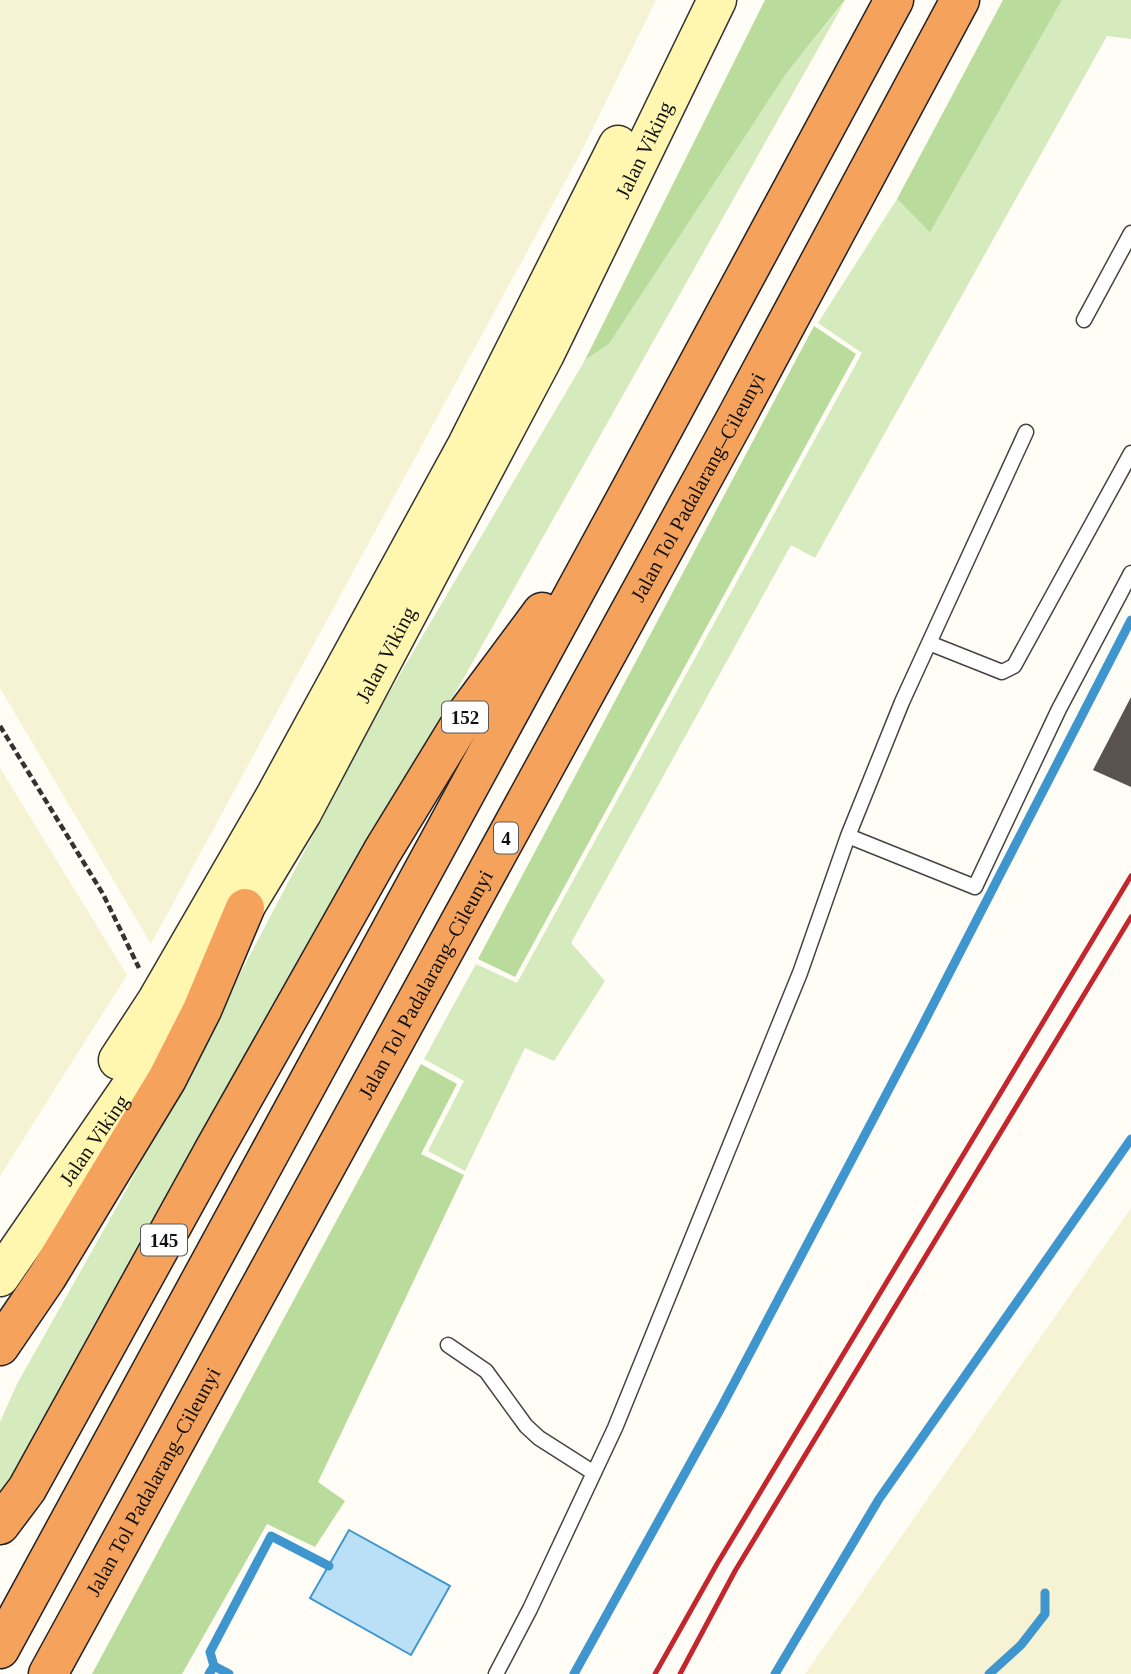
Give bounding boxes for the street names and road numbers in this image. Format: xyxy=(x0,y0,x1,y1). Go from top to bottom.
street label: Jalan Viking xyxy=(610,97,678,203)
street label: Jalan Tol Padalarang–Cileunyi xyxy=(626,369,770,606)
street label: Jalan Viking xyxy=(351,602,421,707)
road number: 152 xyxy=(442,702,488,732)
road number: 4 xyxy=(494,822,518,853)
street label: Jalan Tol Padalarang–Cileunyi xyxy=(353,866,498,1103)
street label: Jalan Viking xyxy=(54,1090,134,1190)
road number: 145 xyxy=(141,1224,187,1256)
street label: Jalan Tol Padalarang–Cileunyi xyxy=(81,1363,226,1600)

